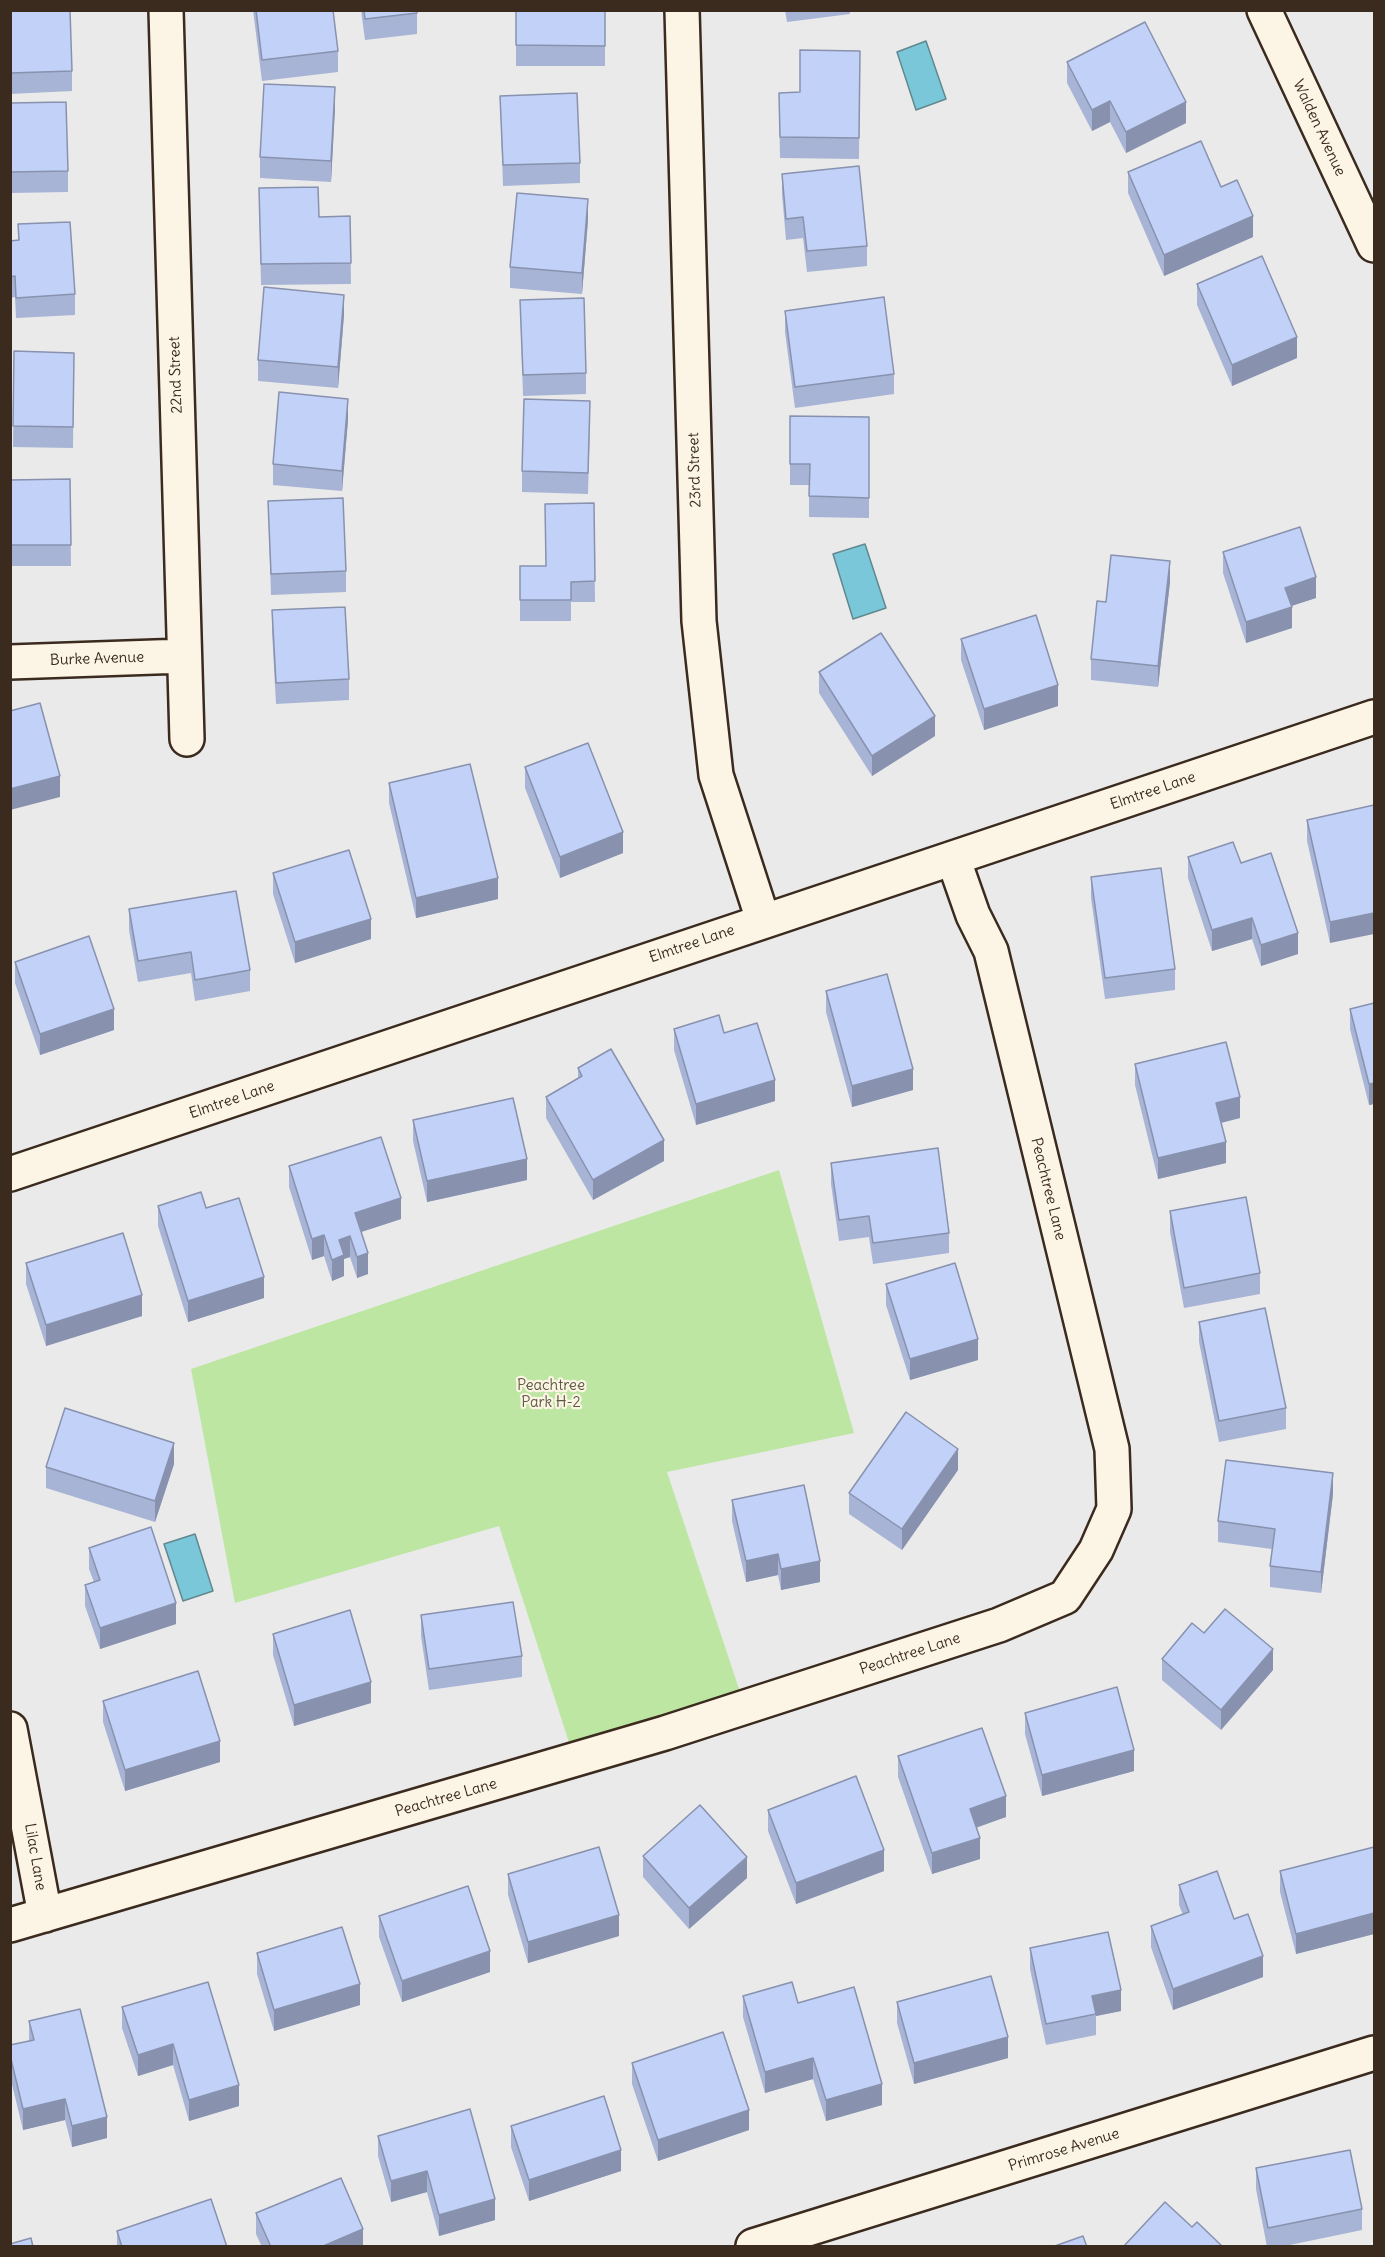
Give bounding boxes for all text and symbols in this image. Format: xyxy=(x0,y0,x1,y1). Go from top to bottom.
street label: Walden Avenue xyxy=(1289,77,1349,179)
street label: 22nd Street xyxy=(166,336,186,414)
street label: 23rd Street xyxy=(685,432,705,508)
street label: Burke Avenue xyxy=(50,648,144,670)
street label: Elmtree Lane xyxy=(1108,768,1198,814)
street label: Elmtree Lane xyxy=(647,921,737,967)
street label: Elmtree Lane xyxy=(187,1077,277,1123)
street label: Peachtree Lane xyxy=(1027,1136,1069,1242)
park label: Peachtree Park H-2 xyxy=(517,1377,585,1412)
street label: Peachtree Lane xyxy=(857,1629,963,1679)
street label: Peachtree Lane xyxy=(393,1775,499,1821)
street label: Lilac Lane xyxy=(20,1822,50,1892)
street label: Primrose Avenue xyxy=(1006,2125,1122,2175)

